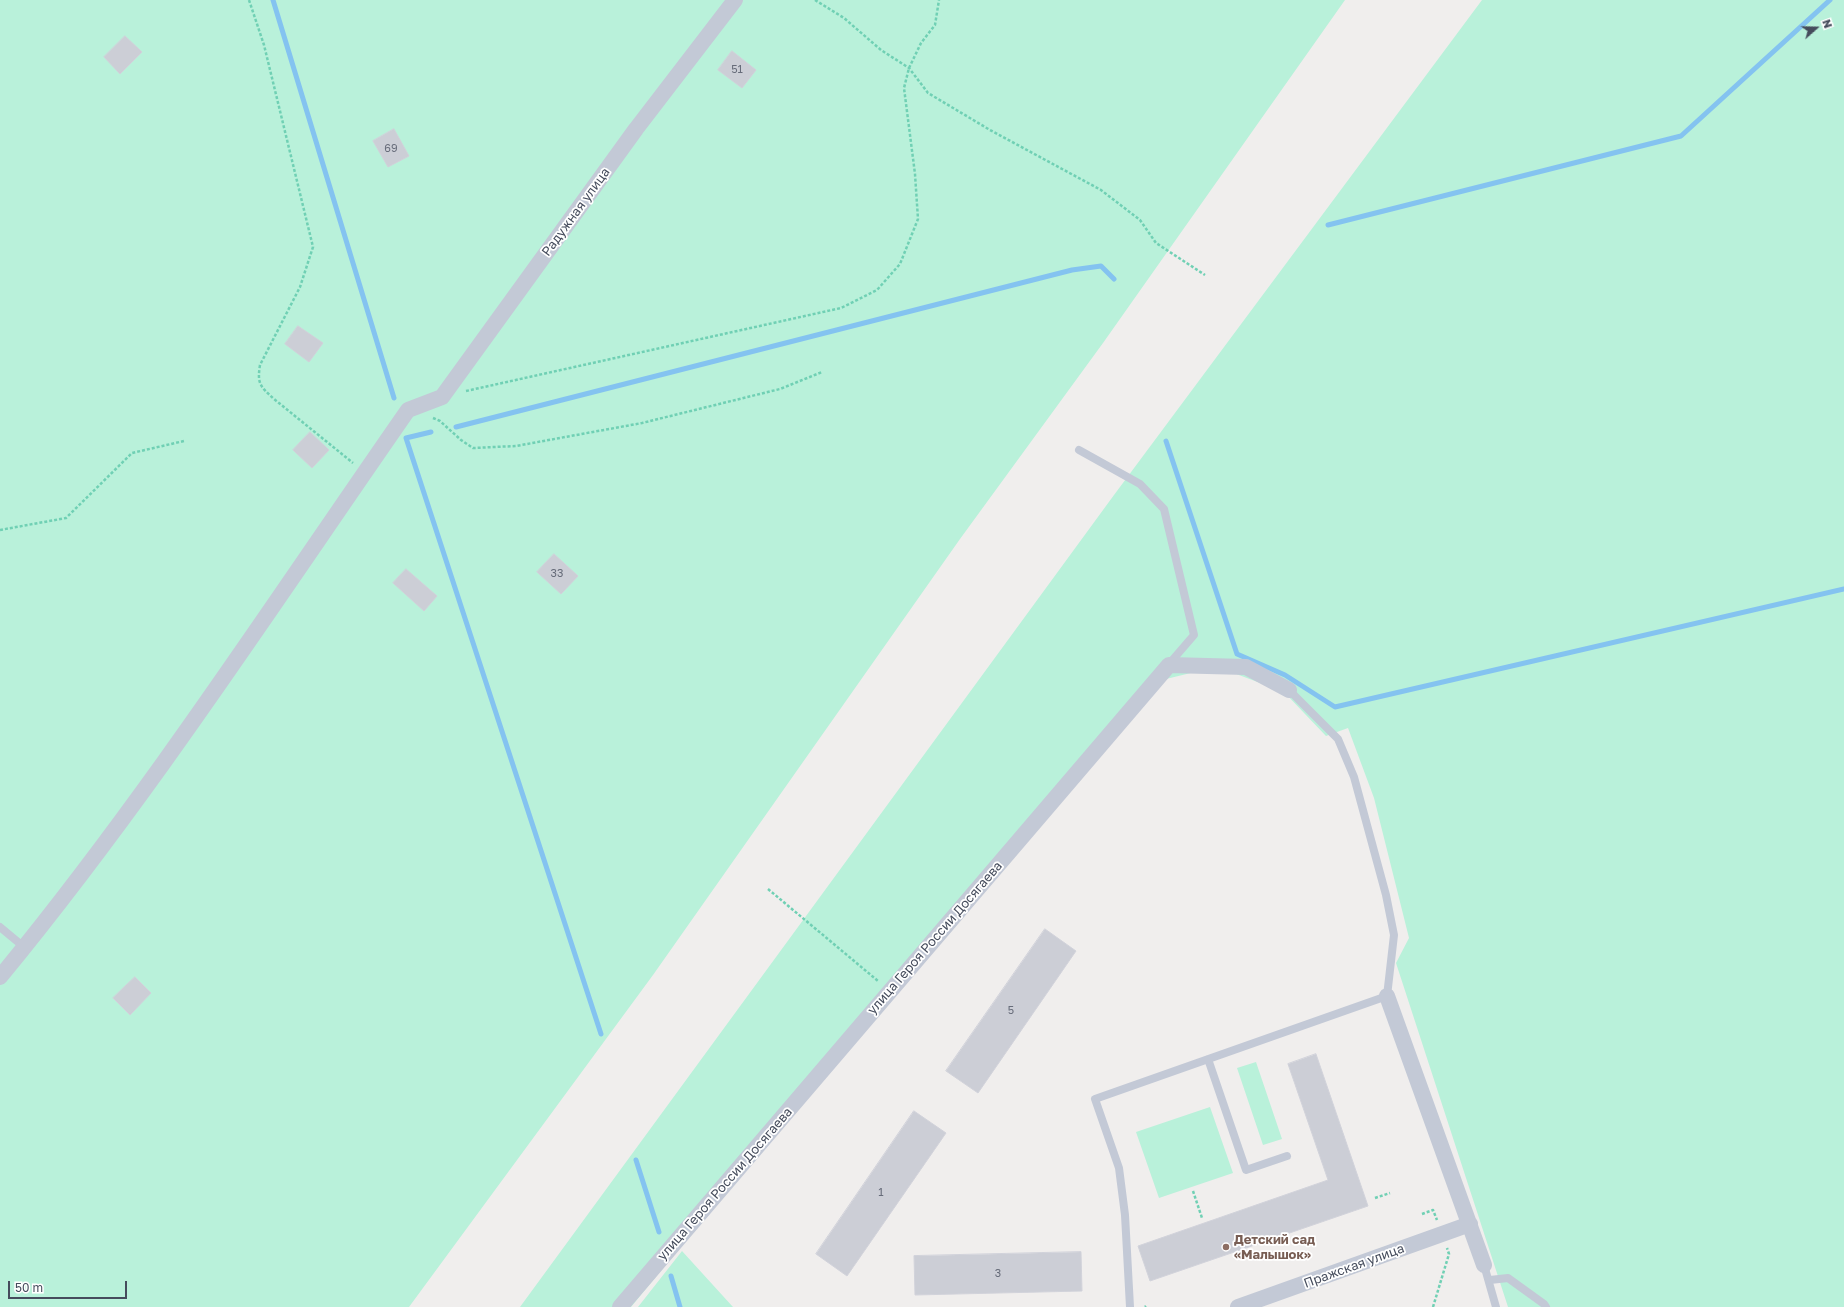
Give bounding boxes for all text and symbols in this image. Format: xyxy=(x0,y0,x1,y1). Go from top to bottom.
north arrow xyxy=(1796,8,1836,48)
text: N xyxy=(1820,18,1835,30)
house number: 51 xyxy=(731,63,743,77)
house number: 69 xyxy=(384,142,398,156)
street label: Радужная улица xyxy=(539,165,613,259)
house number: 33 xyxy=(551,567,563,581)
street label: улица Героя России Досягаева xyxy=(864,858,1006,1018)
house number: 5 xyxy=(1008,1004,1014,1018)
street label: улица Героя России Досягаева xyxy=(654,1104,796,1264)
house number: 1 xyxy=(878,1186,884,1200)
place label: Детский сад «Малышок» xyxy=(1234,1232,1315,1263)
street label: Пражская улица xyxy=(1302,1241,1406,1291)
marker: Детский сад «Малышок» xyxy=(1221,1242,1231,1252)
house number: 3 xyxy=(995,1267,1001,1281)
scale bar xyxy=(10,1273,129,1299)
text: 50 m xyxy=(15,1280,43,1295)

